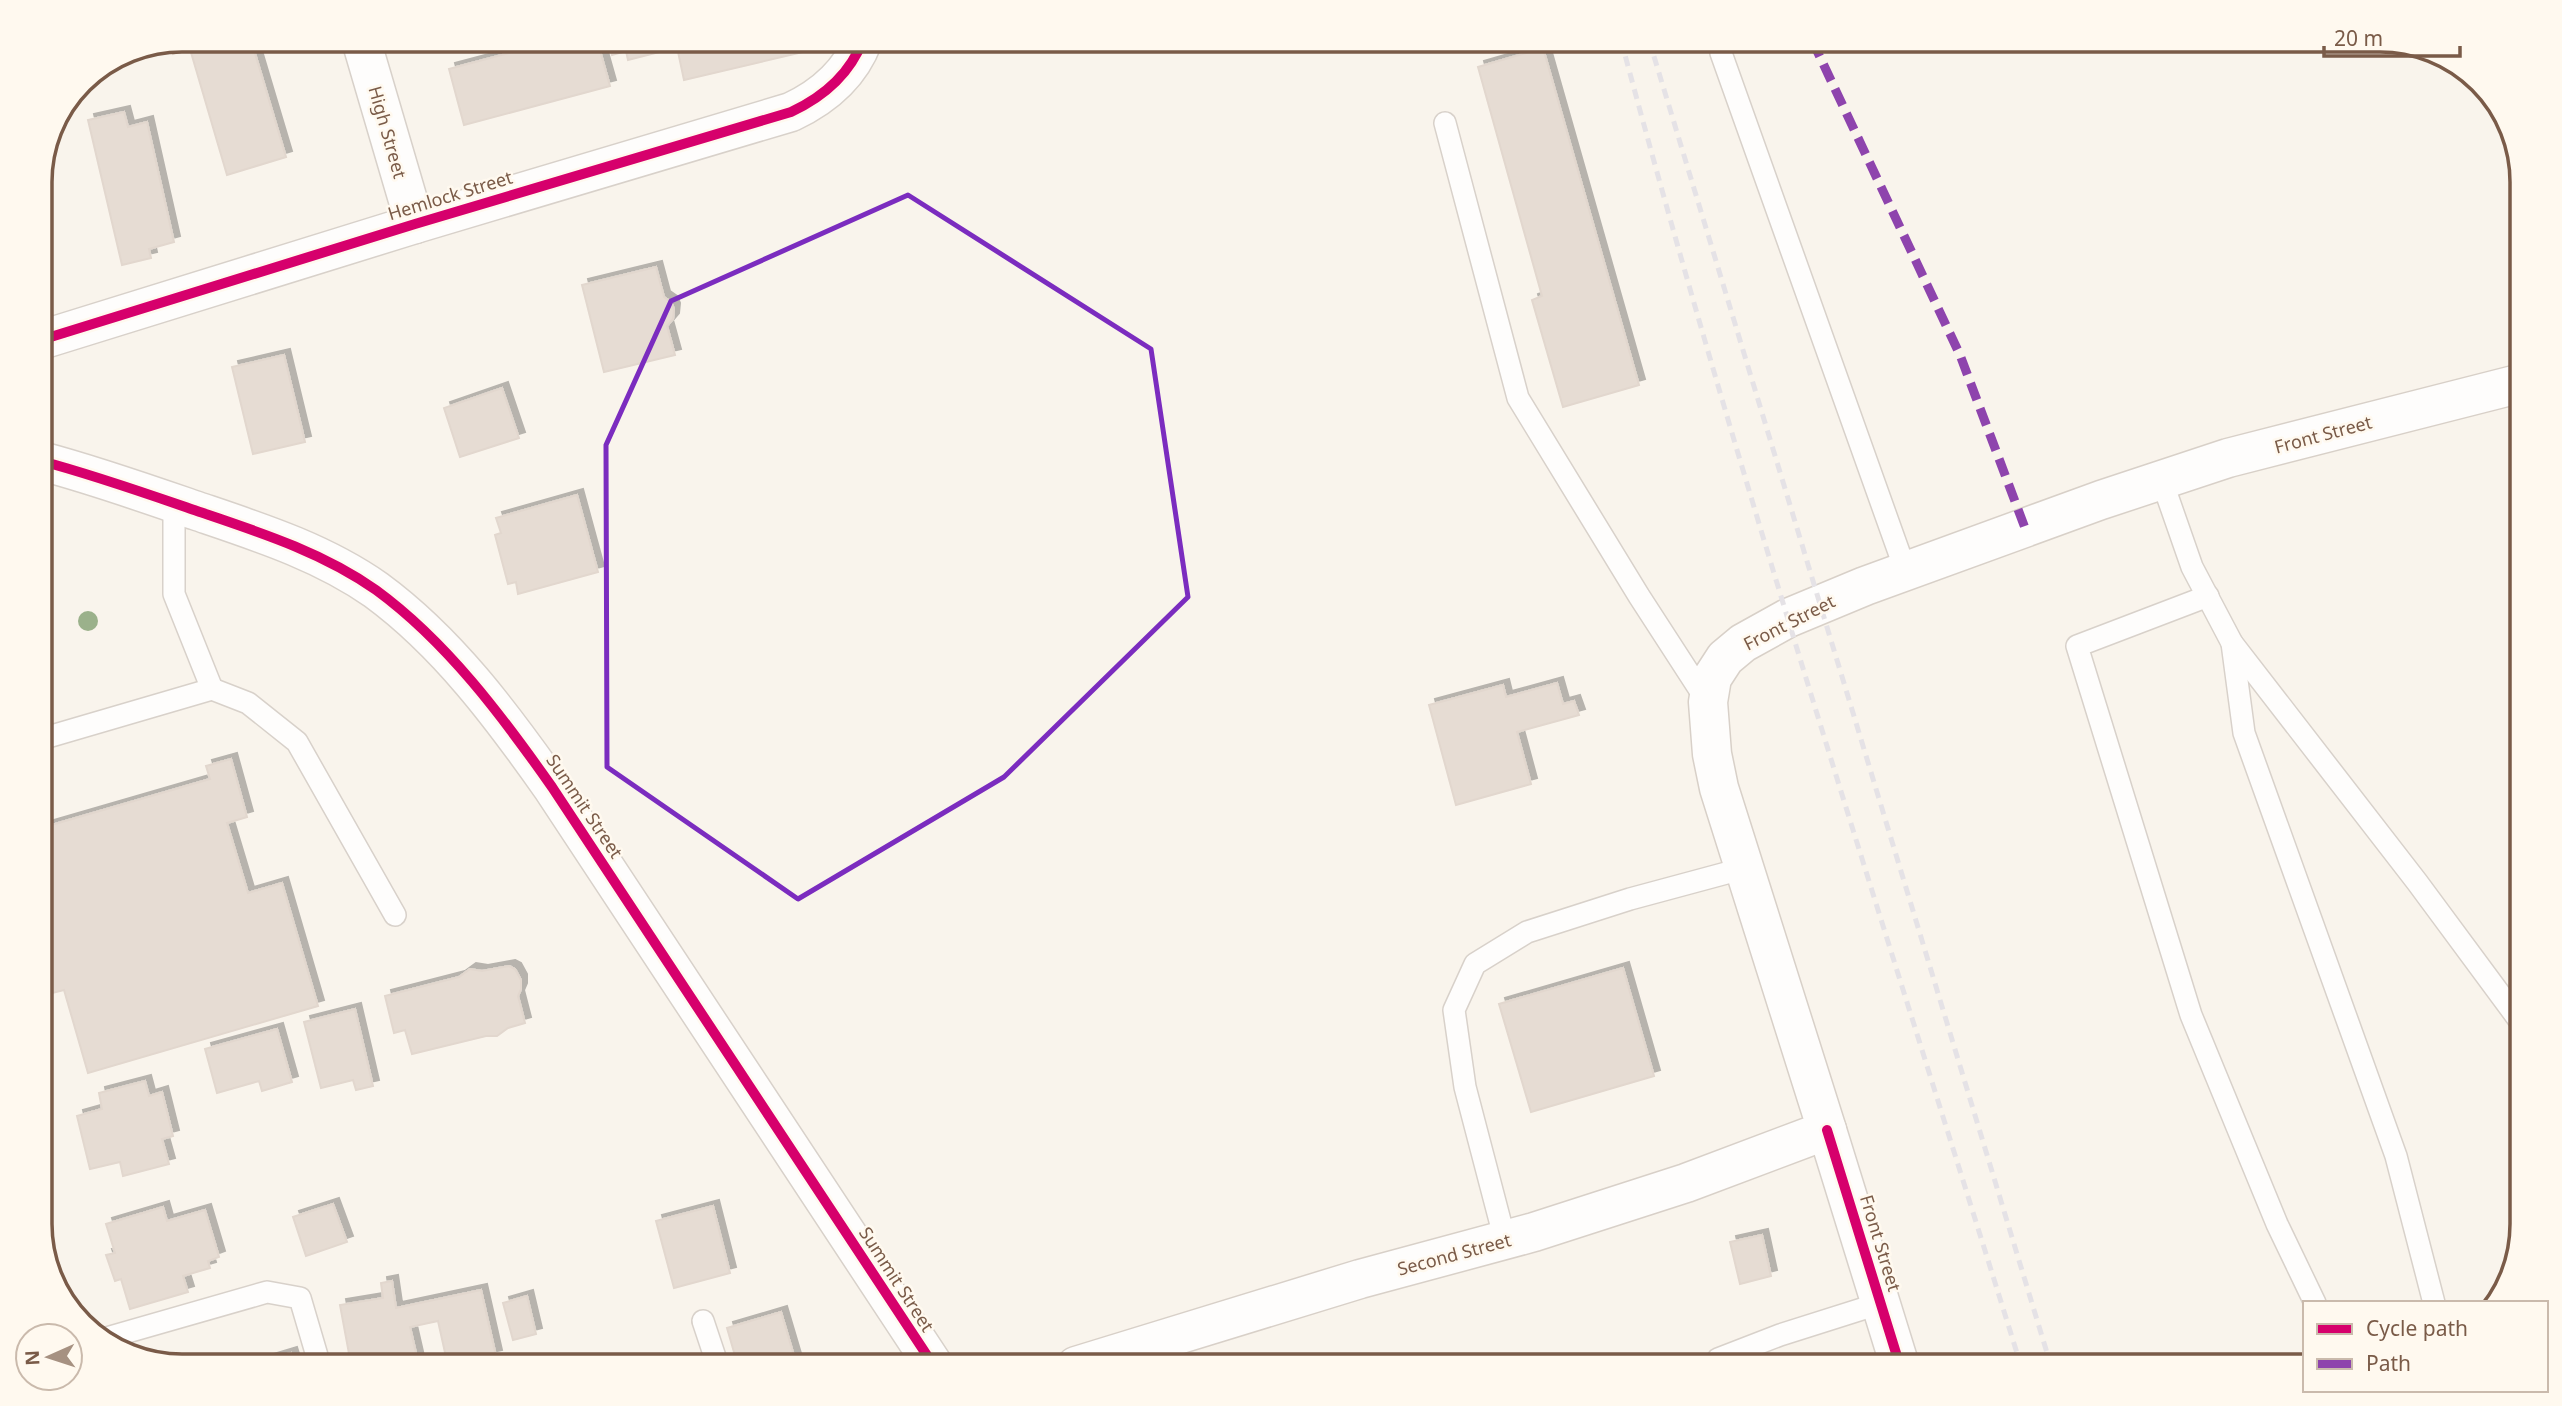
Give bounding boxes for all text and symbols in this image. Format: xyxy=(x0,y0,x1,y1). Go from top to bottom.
scale bar xyxy=(2324,14,2460,58)
text: 20 m xyxy=(2334,24,2383,52)
street label: High Street xyxy=(363,83,413,181)
street label: Hemlock Street xyxy=(385,165,516,225)
street label: Front Street xyxy=(2272,409,2375,459)
street label: Front Street xyxy=(1739,588,1839,655)
street label: Summit Street xyxy=(541,749,629,863)
street label: Front Street xyxy=(1855,1192,1907,1295)
street label: Summit Street xyxy=(854,1222,940,1337)
street label: Second Street xyxy=(1395,1227,1514,1281)
legend xyxy=(2303,1301,2548,1392)
text: Cycle path xyxy=(2366,1314,2468,1342)
north arrow xyxy=(14,1322,84,1392)
text: N xyxy=(19,1349,45,1366)
text: Path xyxy=(2366,1349,2411,1377)

